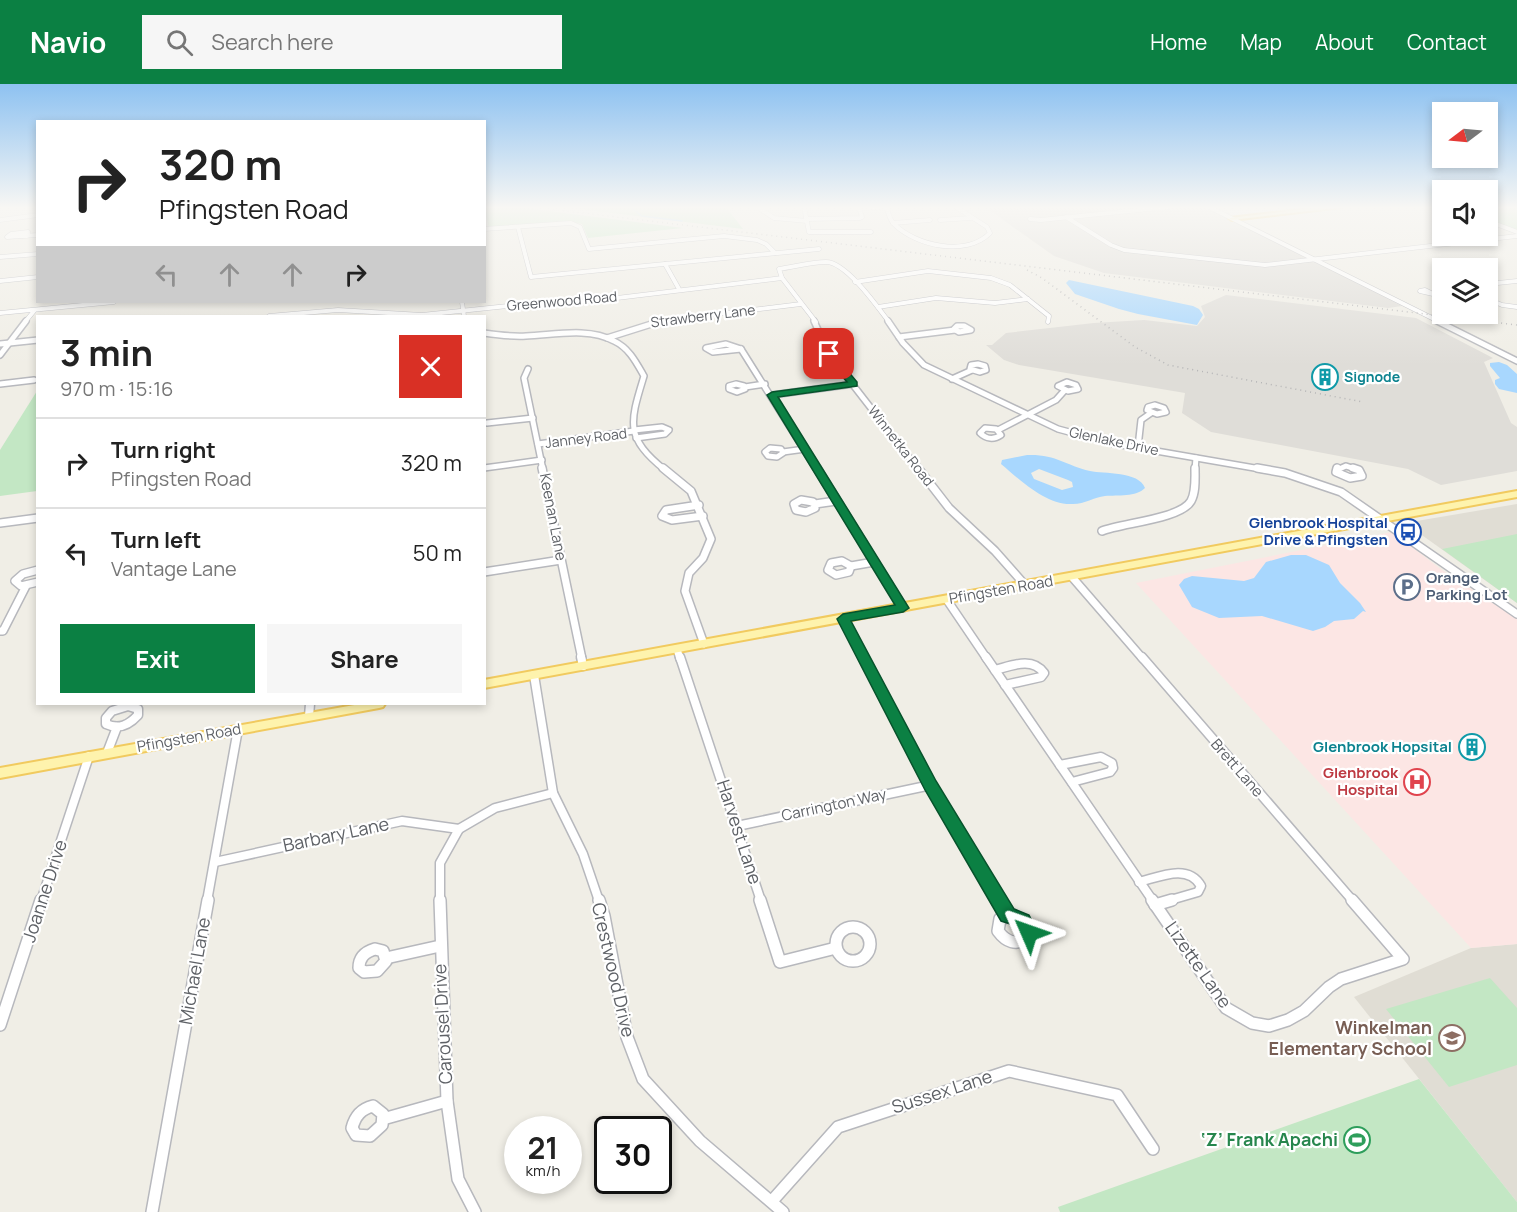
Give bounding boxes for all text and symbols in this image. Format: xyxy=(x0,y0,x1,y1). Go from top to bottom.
search box xyxy=(142,15,562,69)
text: Navio xyxy=(30,23,106,61)
icon: search xyxy=(163,26,196,59)
text: Search here xyxy=(211,27,334,57)
text: Home xyxy=(1150,28,1207,56)
text: Map xyxy=(1240,28,1282,56)
text: About xyxy=(1315,28,1374,56)
text: Contact xyxy=(1407,28,1487,56)
north arrow xyxy=(1432,102,1498,168)
map controls xyxy=(1432,102,1498,324)
text: 320 m xyxy=(159,135,282,193)
icon: right xyxy=(60,144,138,222)
button: sound xyxy=(1432,180,1498,246)
text: Pfingsten Road xyxy=(159,190,349,227)
icon: left xyxy=(150,258,183,291)
icon: ahead xyxy=(213,258,246,291)
icon: ahead xyxy=(276,258,309,291)
icon: right xyxy=(339,258,372,291)
button: layers xyxy=(1432,258,1498,324)
street label: Greenwood Road xyxy=(506,286,618,315)
street label: Strawberry Lane xyxy=(650,300,756,331)
text: 3 min xyxy=(60,328,153,377)
pin xyxy=(803,328,854,379)
button: close xyxy=(399,335,462,398)
icon: arrive xyxy=(812,337,845,370)
building icon: Signode xyxy=(1310,362,1340,392)
place label: Signode xyxy=(1344,367,1400,386)
text: 970 m · 15:16 xyxy=(60,375,173,402)
street label: Winnetka Road xyxy=(864,402,939,490)
street label: Glenlake Drive xyxy=(1068,422,1161,459)
street label: Janney Road xyxy=(544,423,628,452)
text: Turn right xyxy=(111,435,216,465)
icon: right xyxy=(60,447,93,480)
text: 320 m xyxy=(401,448,462,478)
text: Pfingsten Road xyxy=(111,465,252,492)
street label: Keenan Lane xyxy=(535,472,572,563)
place label: Glenbrook Hospital Drive & Pfingsten xyxy=(1249,512,1388,550)
bus stop icon: Glenbrook Hospital Drive & Pfingsten xyxy=(1393,517,1423,547)
text: Turn left xyxy=(111,525,201,555)
icon: left xyxy=(60,537,93,570)
text: 50 m xyxy=(413,538,462,568)
text: Vantage Lane xyxy=(111,555,237,582)
place label: Orange Parking Lot xyxy=(1426,567,1508,605)
street label: Pfingsten Road xyxy=(947,570,1055,609)
parking icon: Orange Parking Lot xyxy=(1392,572,1422,602)
button: Exit xyxy=(60,624,255,693)
button: Share xyxy=(267,624,462,693)
street label: Pfingsten Road xyxy=(135,718,243,757)
building icon: Glenbrook Hopsital xyxy=(1457,732,1487,762)
street label: Brett Lane xyxy=(1206,734,1269,802)
place label: Glenbrook Hopsital xyxy=(1313,736,1452,757)
place label: Glenbrook Hospital xyxy=(1323,762,1399,800)
hospital icon: Glenbrook Hospital xyxy=(1402,767,1432,797)
street label: Harvest Lane xyxy=(712,776,768,887)
street label: Carrington Way xyxy=(779,783,888,826)
street label: Barbary Lane xyxy=(280,811,391,857)
street label: Joanne Drive xyxy=(16,836,72,945)
street label: Crestwood Drive xyxy=(587,900,641,1039)
position arrow xyxy=(997,901,1061,965)
street label: Michael Lane xyxy=(173,915,215,1026)
street label: Lizette Lane xyxy=(1160,916,1237,1012)
street label: Carousel Drive xyxy=(427,963,457,1085)
place label: Winkelman Elementary School xyxy=(1269,1015,1432,1060)
school or university icon: Winkelman Elementary School xyxy=(1437,1023,1467,1053)
street label: Sussex Lane xyxy=(888,1064,995,1119)
speed limit sign: 30 xyxy=(594,1116,672,1194)
sports icon: ‘Z’ Frank Apachi xyxy=(1342,1125,1372,1155)
text: 21 xyxy=(527,1127,559,1168)
place label: ‘Z’ Frank Apachi xyxy=(1201,1127,1338,1151)
text: km/h xyxy=(526,1160,560,1181)

